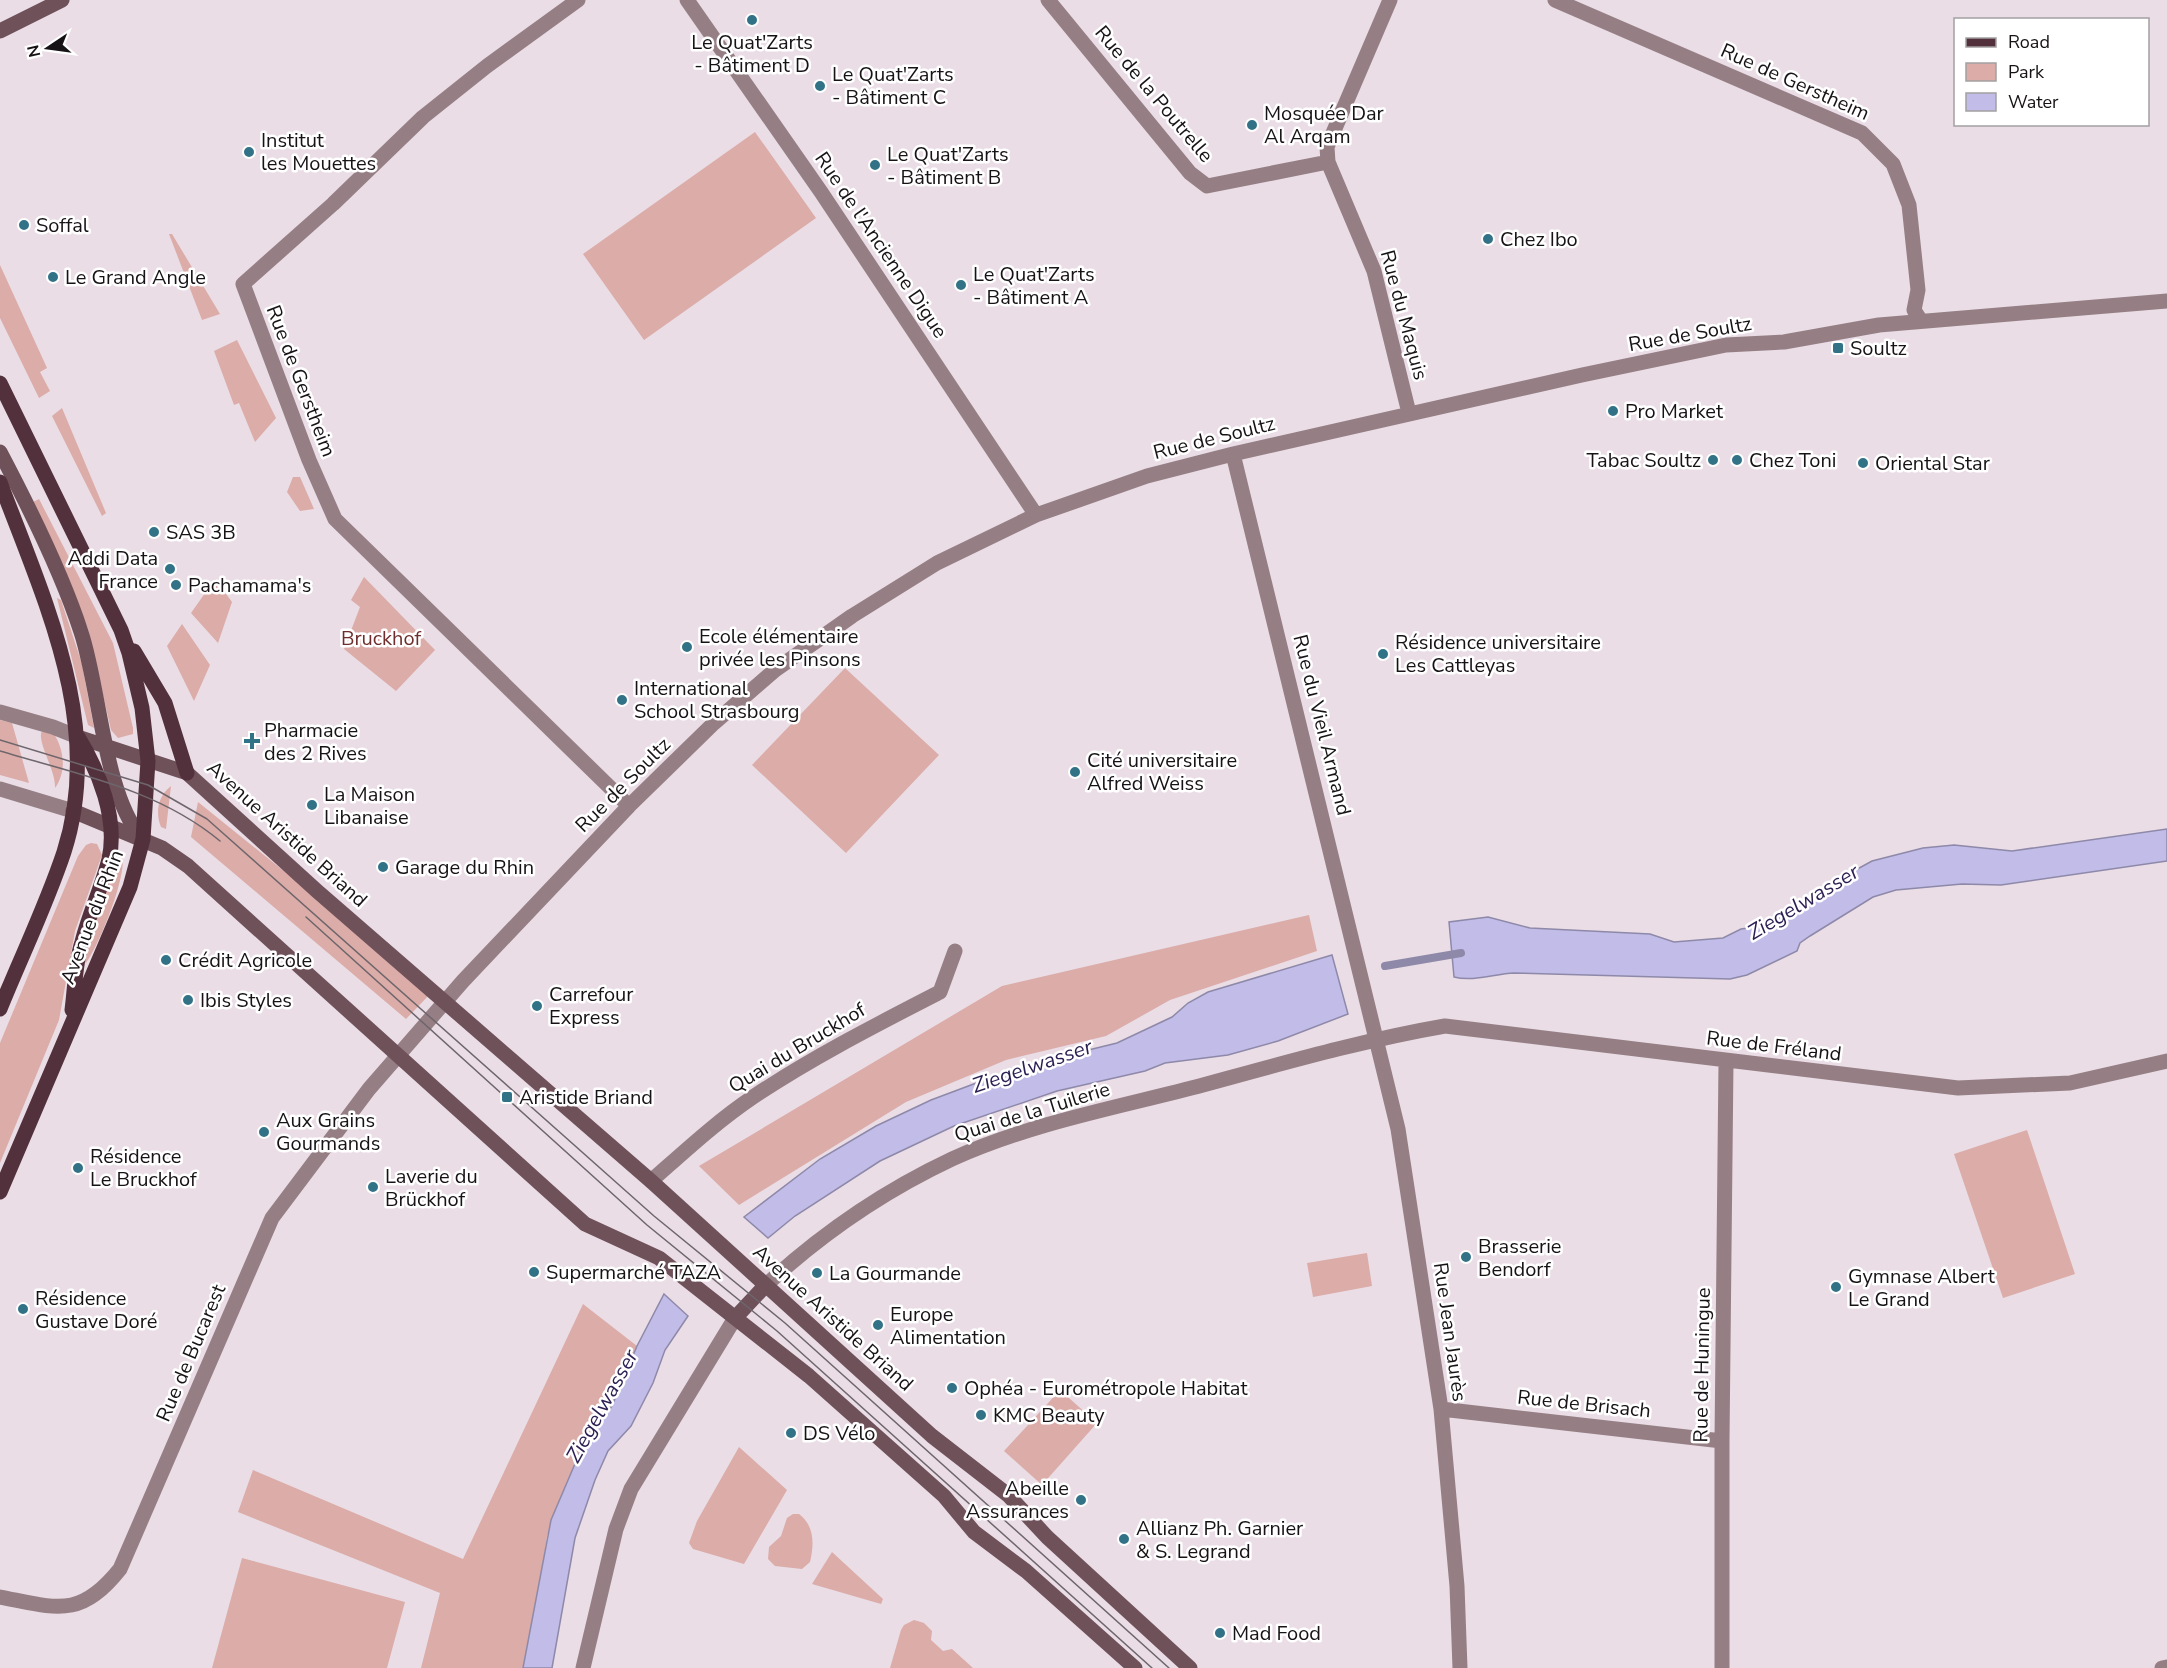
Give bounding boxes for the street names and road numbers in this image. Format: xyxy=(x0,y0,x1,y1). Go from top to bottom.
street label: Rue de la Poutrelle xyxy=(1089,20,1219,168)
street label: Rue de Gerstheim xyxy=(1716,37,1874,127)
street label: Rue de l'Ancienne Digue xyxy=(808,146,954,344)
street label: Rue du Maquis xyxy=(1374,247,1434,383)
street label: Rue de Gerstheim xyxy=(260,301,342,461)
street label: Rue de Soultz xyxy=(1626,310,1754,358)
street label: Rue de Soultz xyxy=(1150,410,1278,466)
street label: Rue du Vieil Armand xyxy=(1286,632,1358,818)
street label: Rue de Soultz xyxy=(569,731,677,839)
street label: Avenue Aristide Briand xyxy=(201,755,373,913)
street label: Avenue du Rhin xyxy=(54,846,130,988)
street label: Quai du Bruckhof xyxy=(724,996,871,1100)
street label: Rue de Fréland xyxy=(1705,1024,1843,1068)
street label: Quai de la Tuilerie xyxy=(951,1075,1113,1149)
street label: Avenue Aristide Briand xyxy=(747,1239,919,1397)
street label: Rue Jean Jaurès xyxy=(1427,1261,1473,1403)
street label: Rue de Bucarest xyxy=(150,1279,232,1426)
street label: Rue de Huningue xyxy=(1687,1287,1717,1443)
street label: Rue de Brisach xyxy=(1516,1384,1652,1424)

